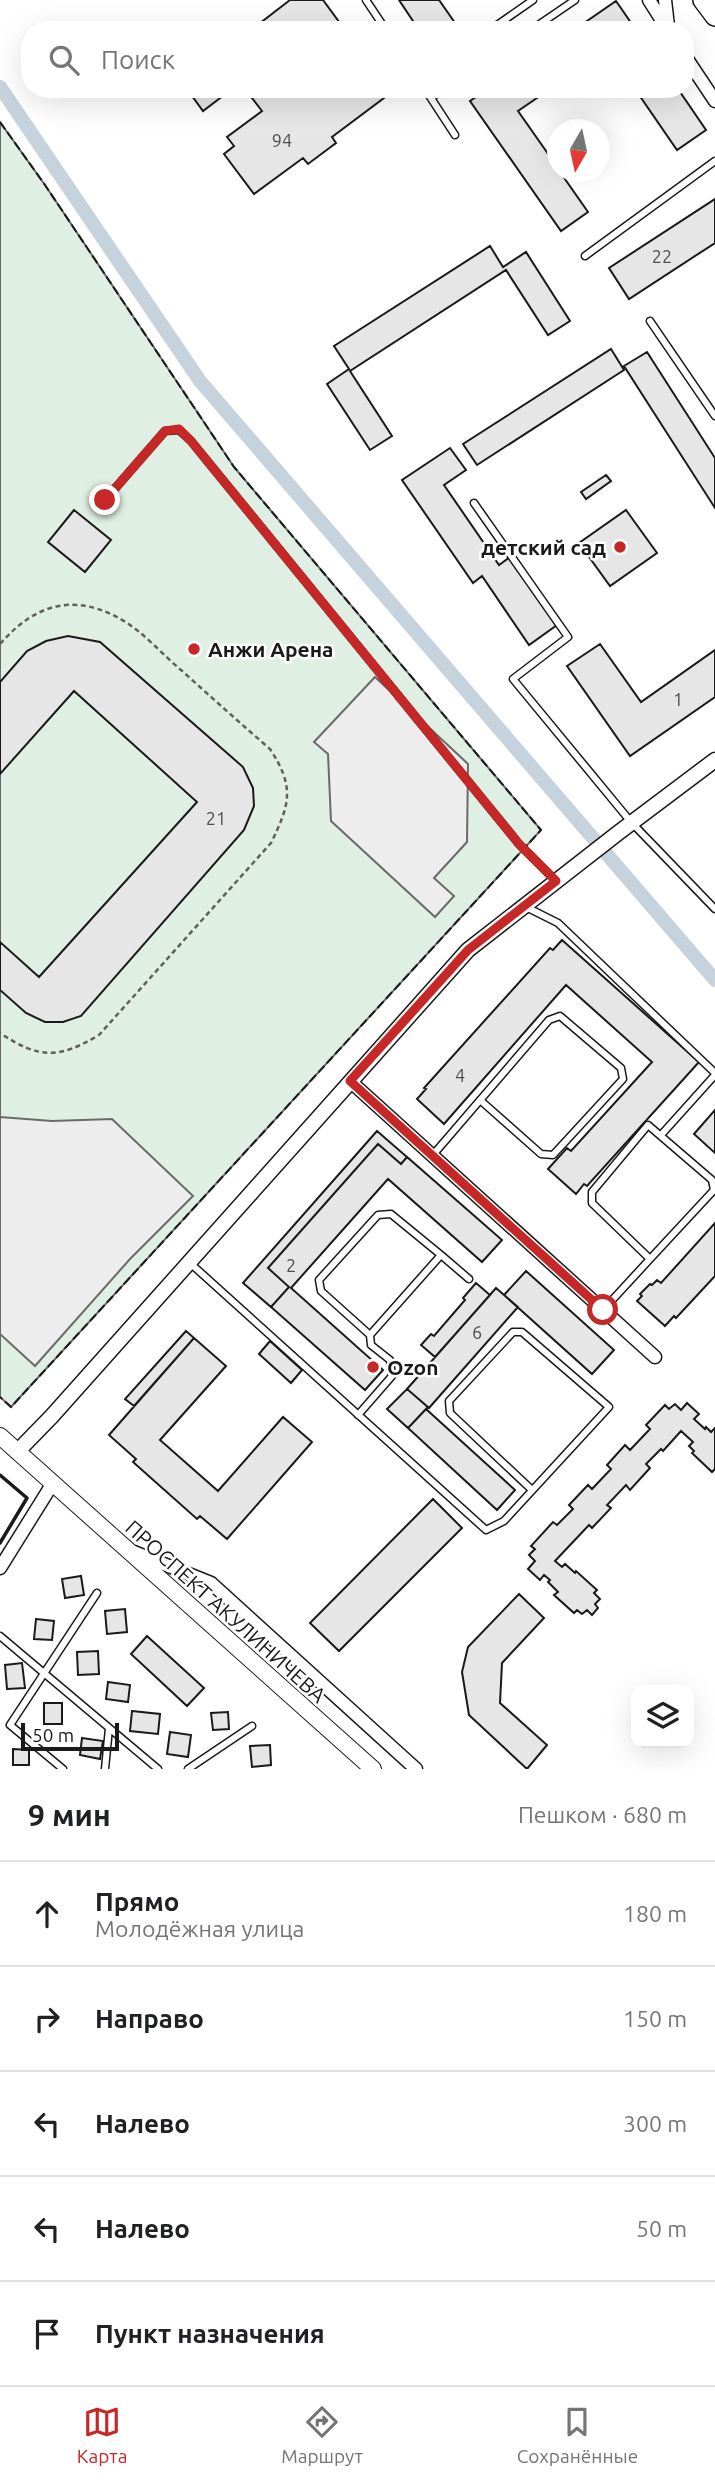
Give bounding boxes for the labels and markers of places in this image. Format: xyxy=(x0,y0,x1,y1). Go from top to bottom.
place label: детский сад xyxy=(481,535,606,559)
marker: детский сад xyxy=(612,539,628,555)
place label: Анжи Арена xyxy=(208,637,334,661)
marker: Анжи Арена xyxy=(186,641,202,657)
place label: Ozon xyxy=(387,1355,438,1379)
marker: Ozon xyxy=(365,1359,381,1375)

